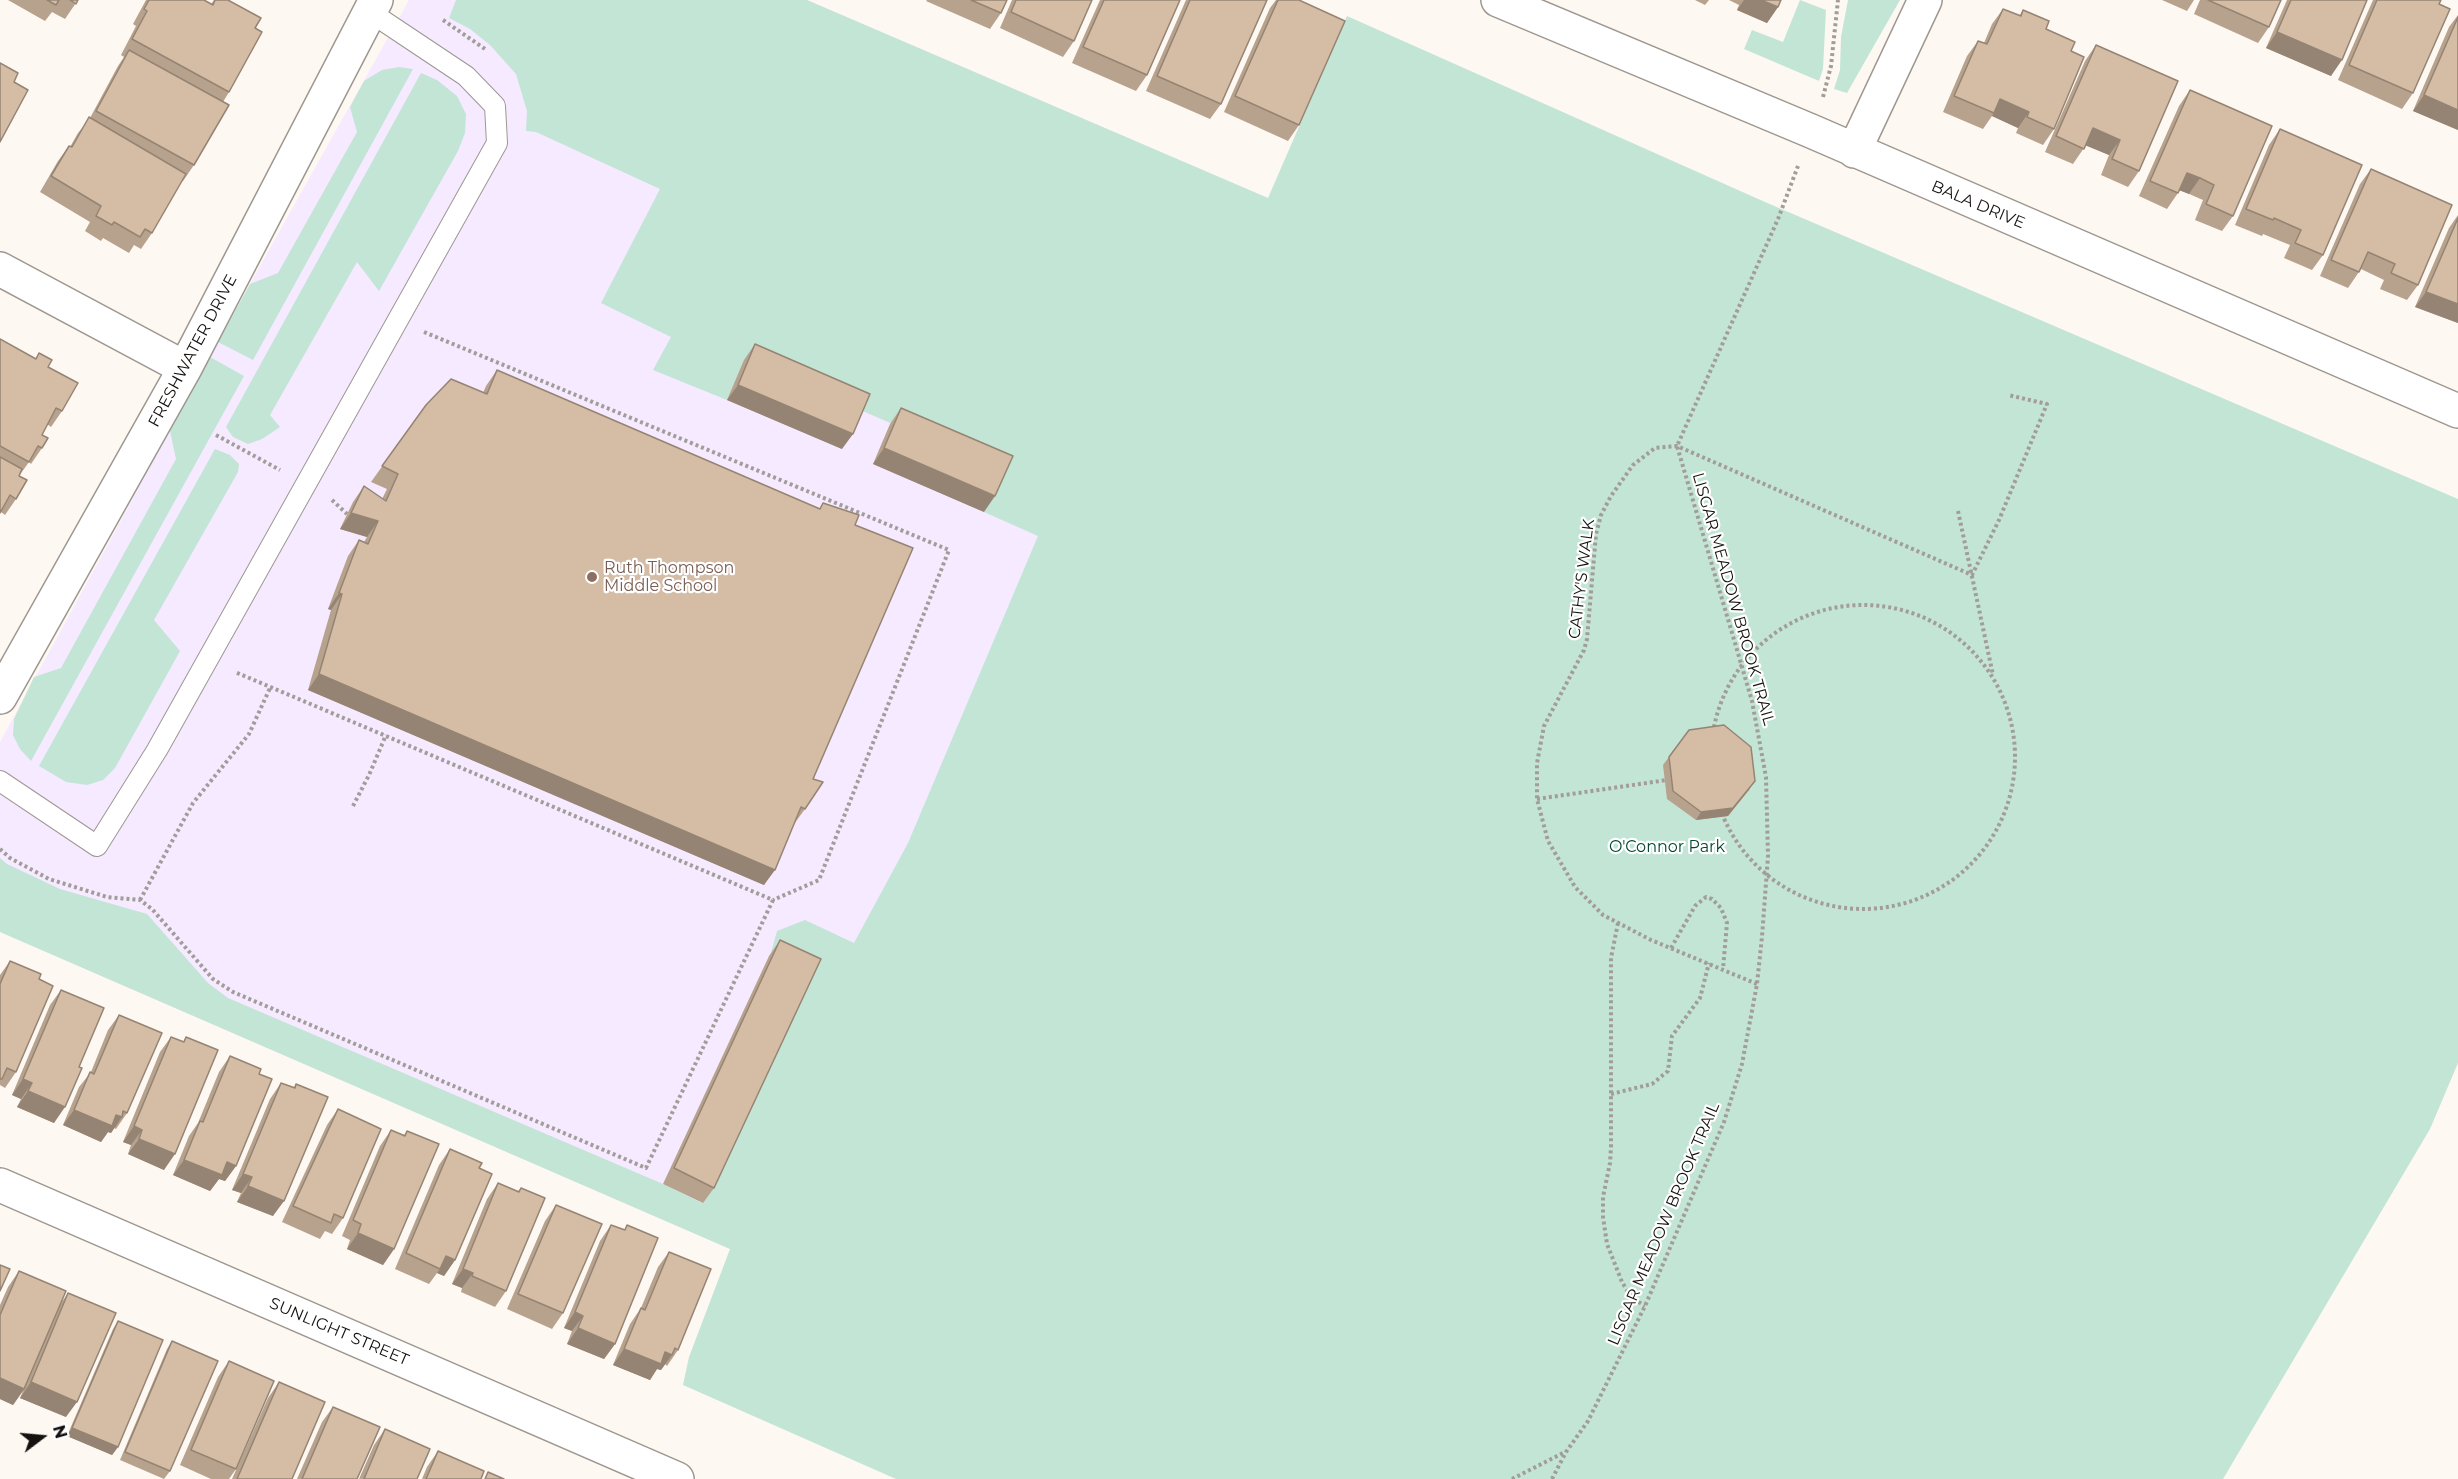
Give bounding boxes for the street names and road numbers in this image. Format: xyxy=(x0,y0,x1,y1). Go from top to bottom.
street label: BALA DRIVE xyxy=(1928,177,2028,233)
street label: FRESHWATER DRIVE xyxy=(145,272,241,430)
street label: LISGAR MEADOW BROOK TRAIL xyxy=(1688,470,1778,728)
street label: CATHY'S WALK xyxy=(1565,518,1599,640)
street label: LISGAR MEADOW BROOK TRAIL xyxy=(1604,1100,1724,1348)
street label: SUNLIGHT STREET xyxy=(266,1294,412,1370)

